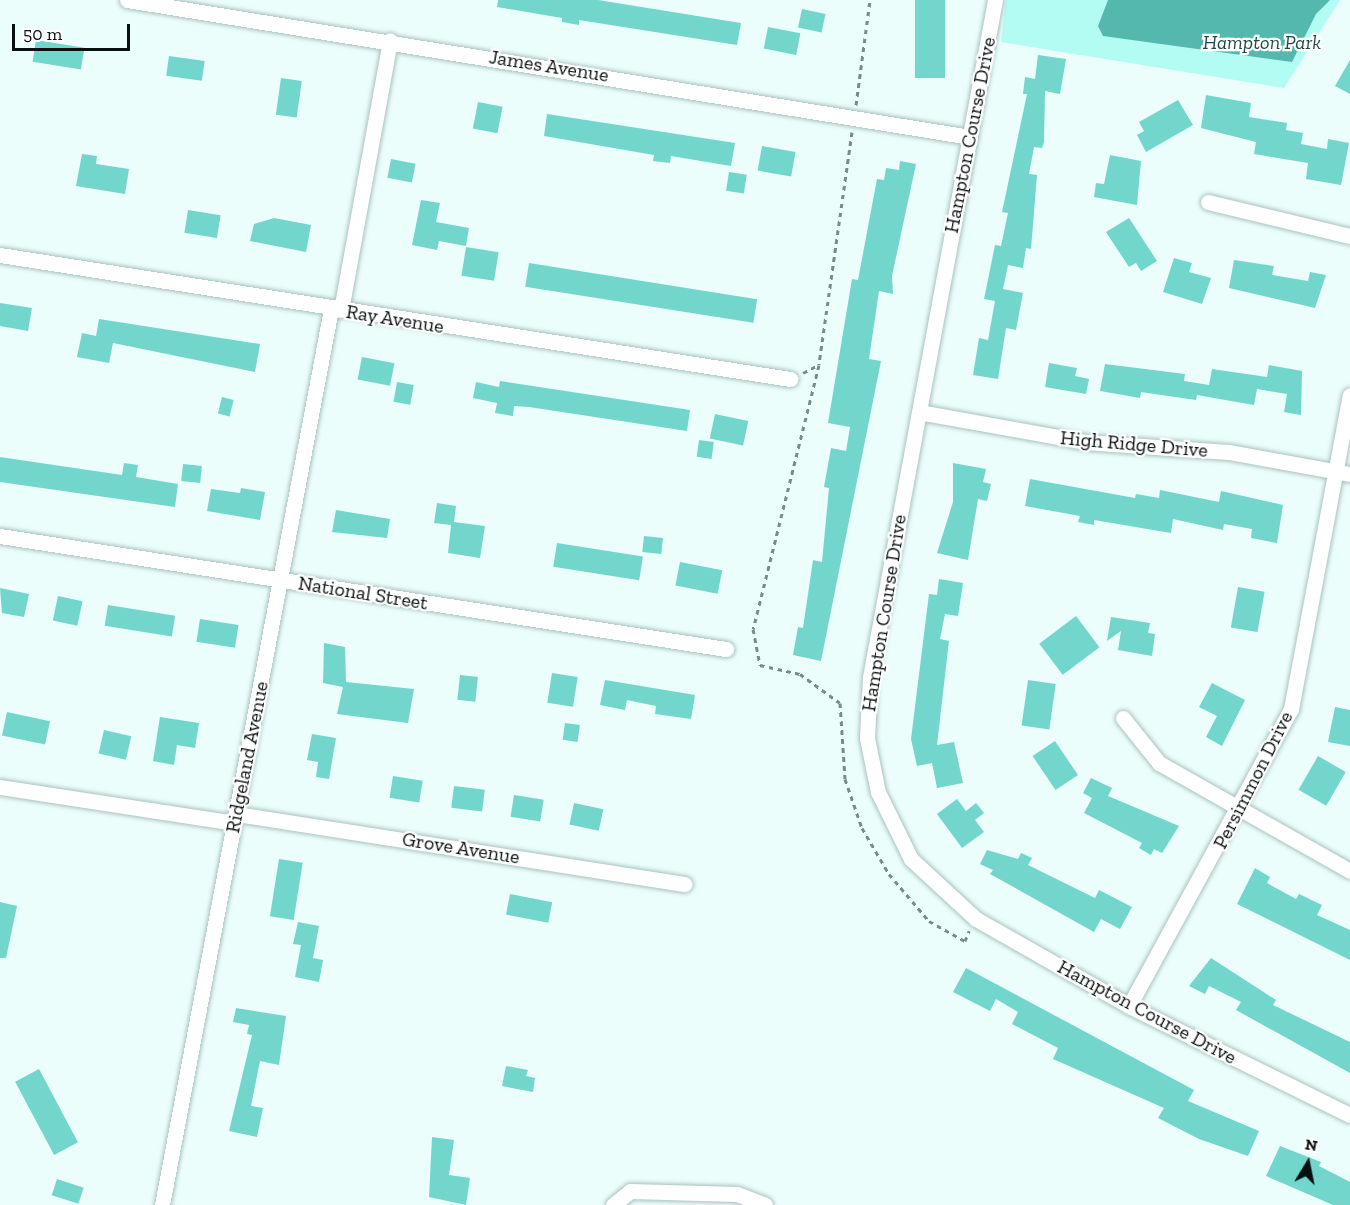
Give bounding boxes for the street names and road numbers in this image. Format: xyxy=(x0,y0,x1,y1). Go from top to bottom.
street label: Hampton Course Drive xyxy=(939,35,1001,235)
street label: James Avenue xyxy=(487,45,611,87)
street label: Ray Avenue xyxy=(344,299,446,339)
street label: High Ridge Drive xyxy=(1059,426,1209,462)
street label: Hampton Course Drive xyxy=(857,513,911,713)
street label: National Street xyxy=(296,571,430,615)
street label: Ridgeland Avenue xyxy=(220,679,274,835)
street label: Persimmon Drive xyxy=(1208,707,1298,853)
street label: Grove Avenue xyxy=(400,827,522,869)
street label: Hampton Course Drive xyxy=(1053,955,1241,1069)

